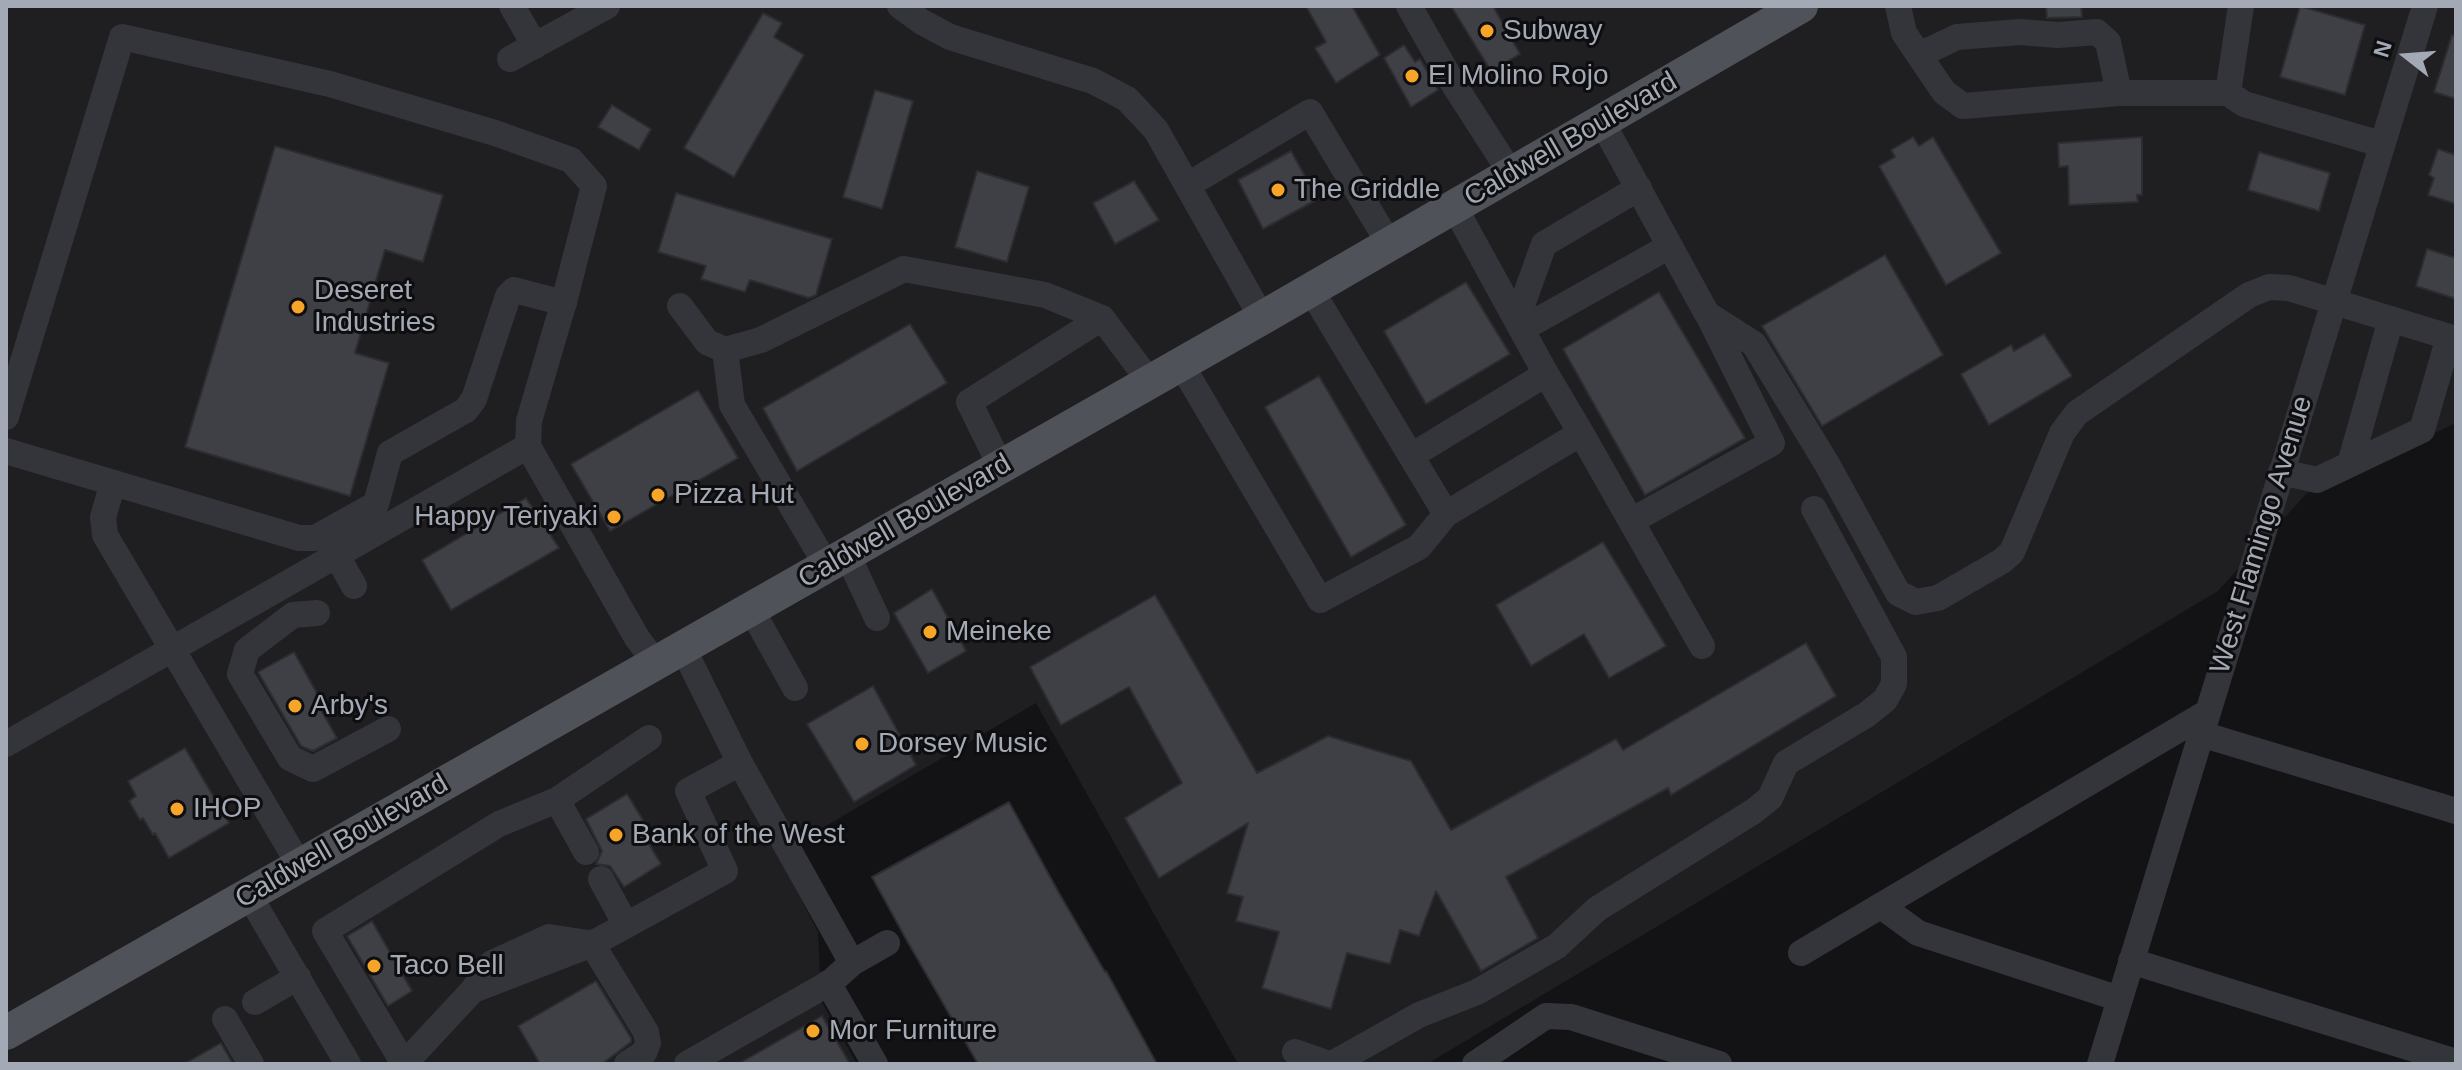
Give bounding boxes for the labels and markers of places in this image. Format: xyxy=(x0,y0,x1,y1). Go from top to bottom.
place label: Subway xyxy=(1503,14,1603,48)
marker: Subway xyxy=(1478,22,1496,40)
place label: El Molino Rojo xyxy=(1428,59,1609,93)
marker: El Molino Rojo xyxy=(1403,67,1421,85)
place label: The Griddle xyxy=(1294,173,1440,207)
marker: The Griddle xyxy=(1269,181,1287,199)
place label: Deseret Industries xyxy=(314,274,435,340)
marker: Deseret Industries xyxy=(289,298,307,316)
place label: Pizza Hut xyxy=(674,478,794,512)
marker: Pizza Hut xyxy=(649,486,667,504)
place label: Happy Teriyaki xyxy=(414,500,598,534)
marker: Happy Teriyaki xyxy=(605,508,623,526)
place label: Meineke xyxy=(946,615,1052,649)
marker: Meineke xyxy=(921,623,939,641)
place label: Arby's xyxy=(311,689,388,723)
marker: Arby's xyxy=(286,697,304,715)
place label: Dorsey Music xyxy=(878,727,1048,761)
marker: Dorsey Music xyxy=(853,735,871,753)
place label: IHOP xyxy=(193,792,261,826)
marker: IHOP xyxy=(168,800,186,818)
place label: Bank of the West xyxy=(632,818,845,852)
marker: Bank of the West xyxy=(607,826,625,844)
place label: Taco Bell xyxy=(390,949,504,983)
marker: Taco Bell xyxy=(365,957,383,975)
place label: Mor Furniture xyxy=(829,1014,997,1048)
marker: Mor Furniture xyxy=(804,1022,822,1040)

